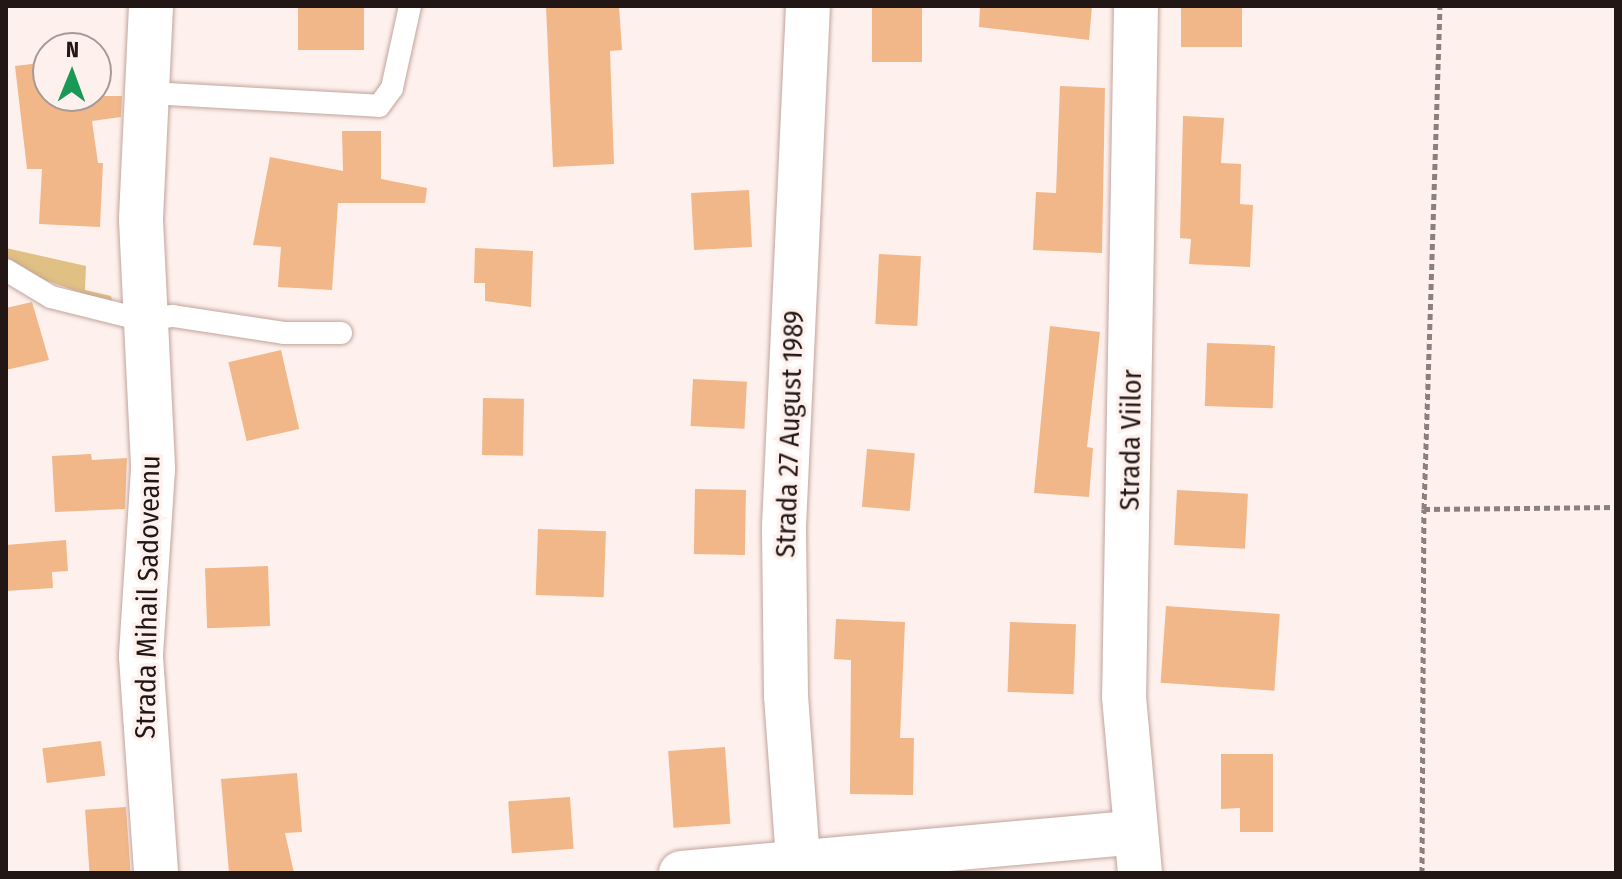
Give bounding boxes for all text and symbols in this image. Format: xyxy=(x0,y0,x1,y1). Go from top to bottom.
north arrow xyxy=(32,32,112,112)
text: N xyxy=(66,36,79,63)
street label: Strada 27 August 1989 xyxy=(769,310,811,558)
street label: Strada Viilor xyxy=(1113,369,1149,511)
street label: Strada Mihail Sadoveanu xyxy=(129,455,167,739)

